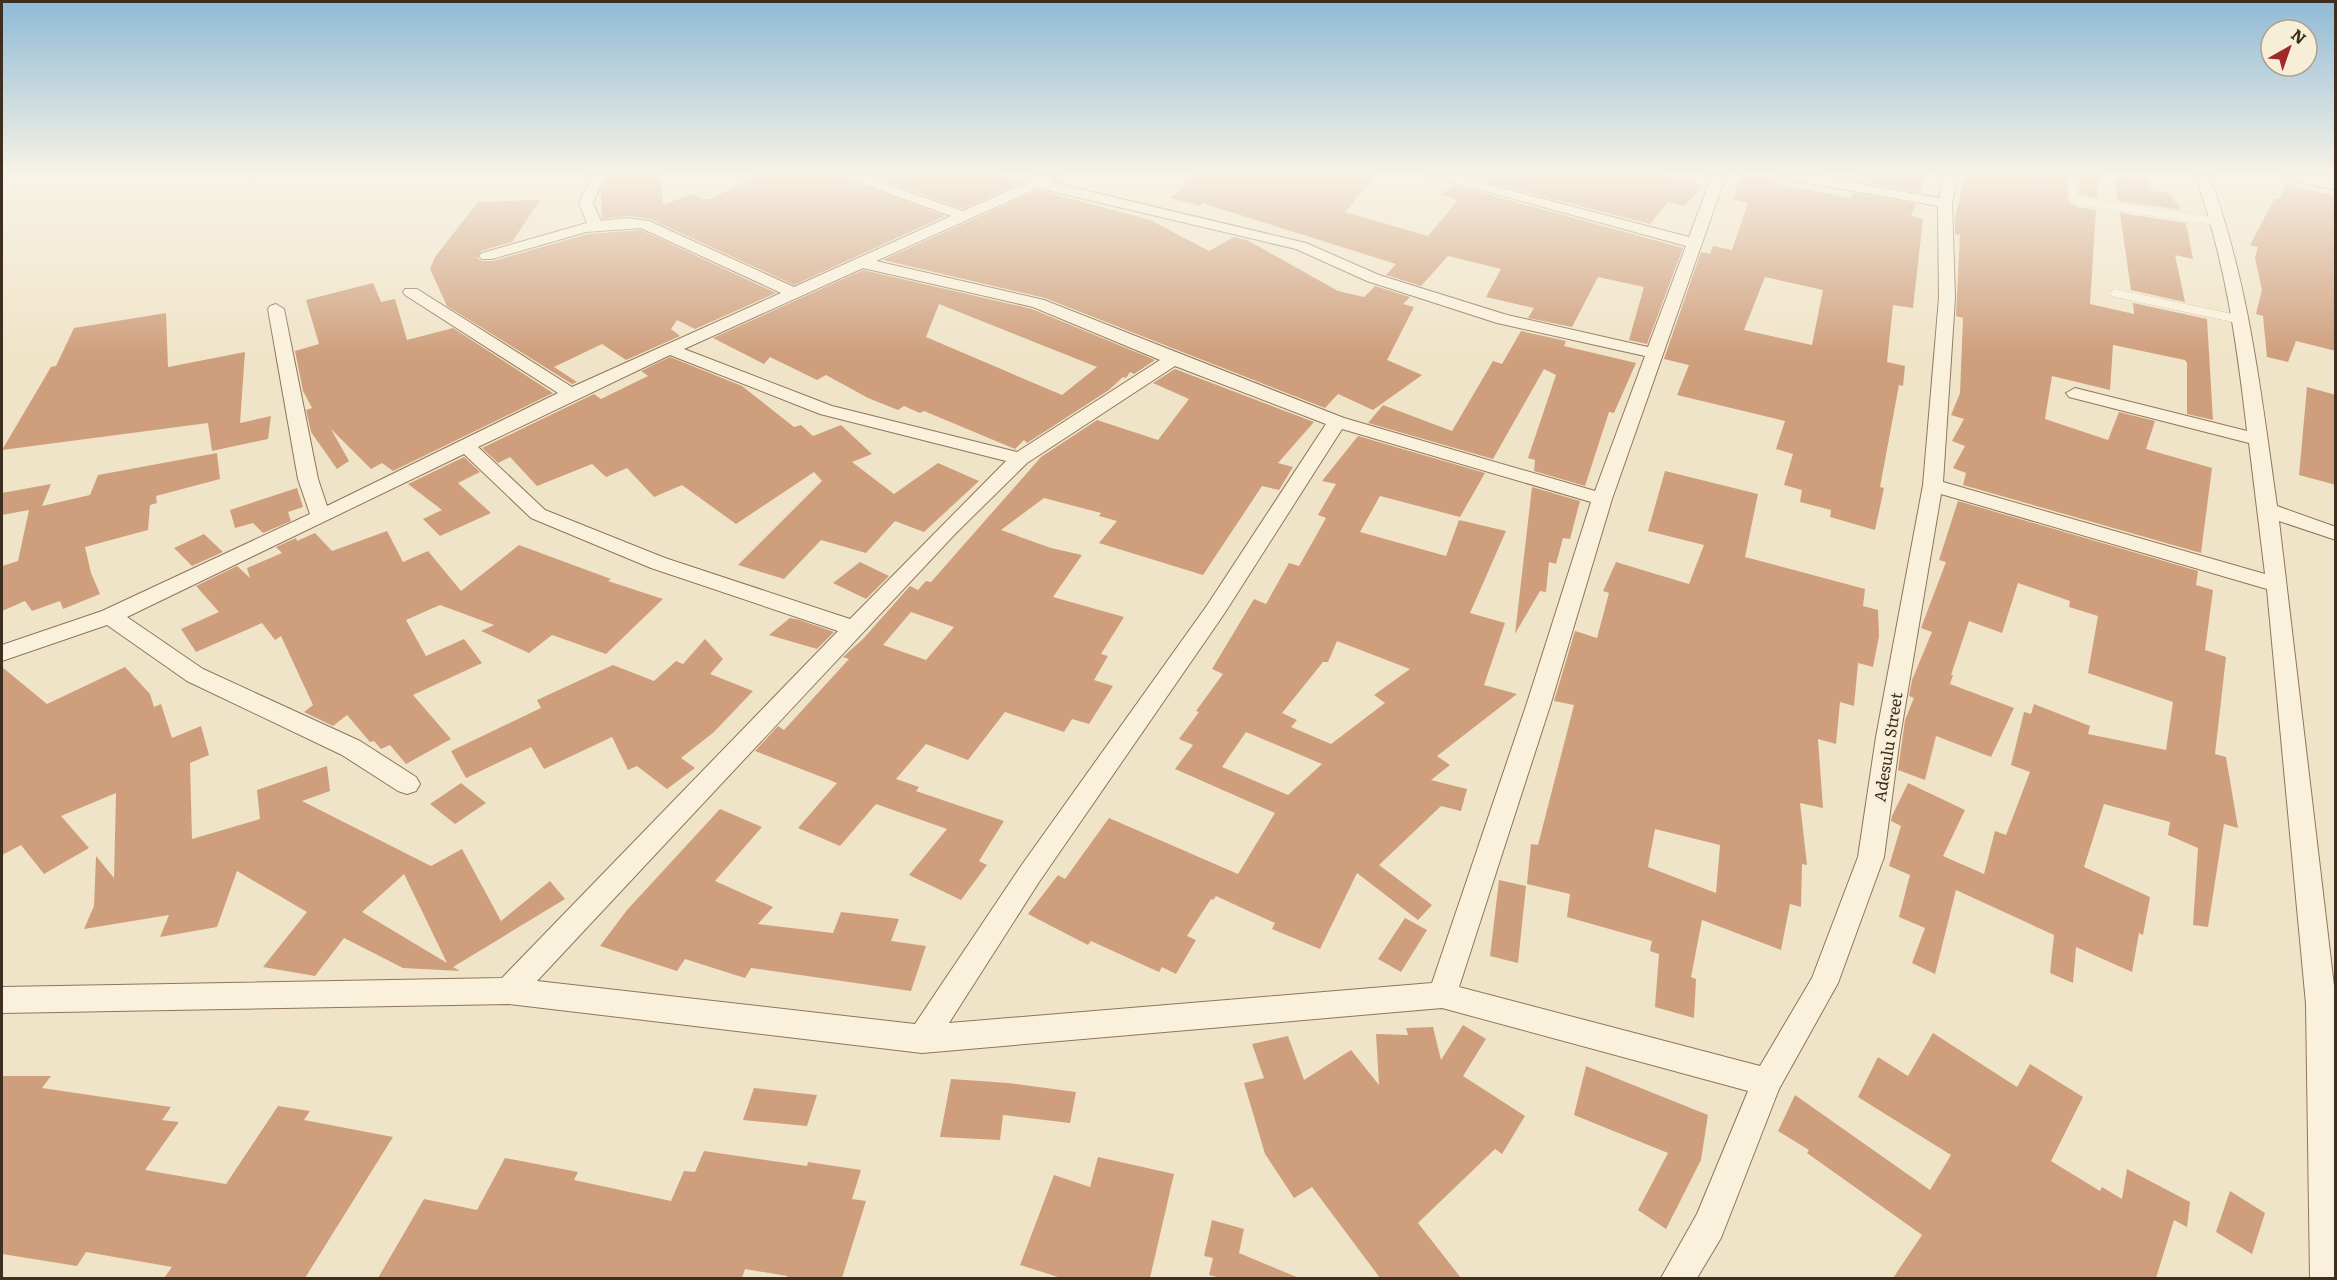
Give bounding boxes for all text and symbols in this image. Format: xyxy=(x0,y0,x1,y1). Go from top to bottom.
north arrow xyxy=(2259,18,2319,78)
text: N xyxy=(2286,22,2312,49)
street label: Adesulu Street xyxy=(1866,690,1908,804)

